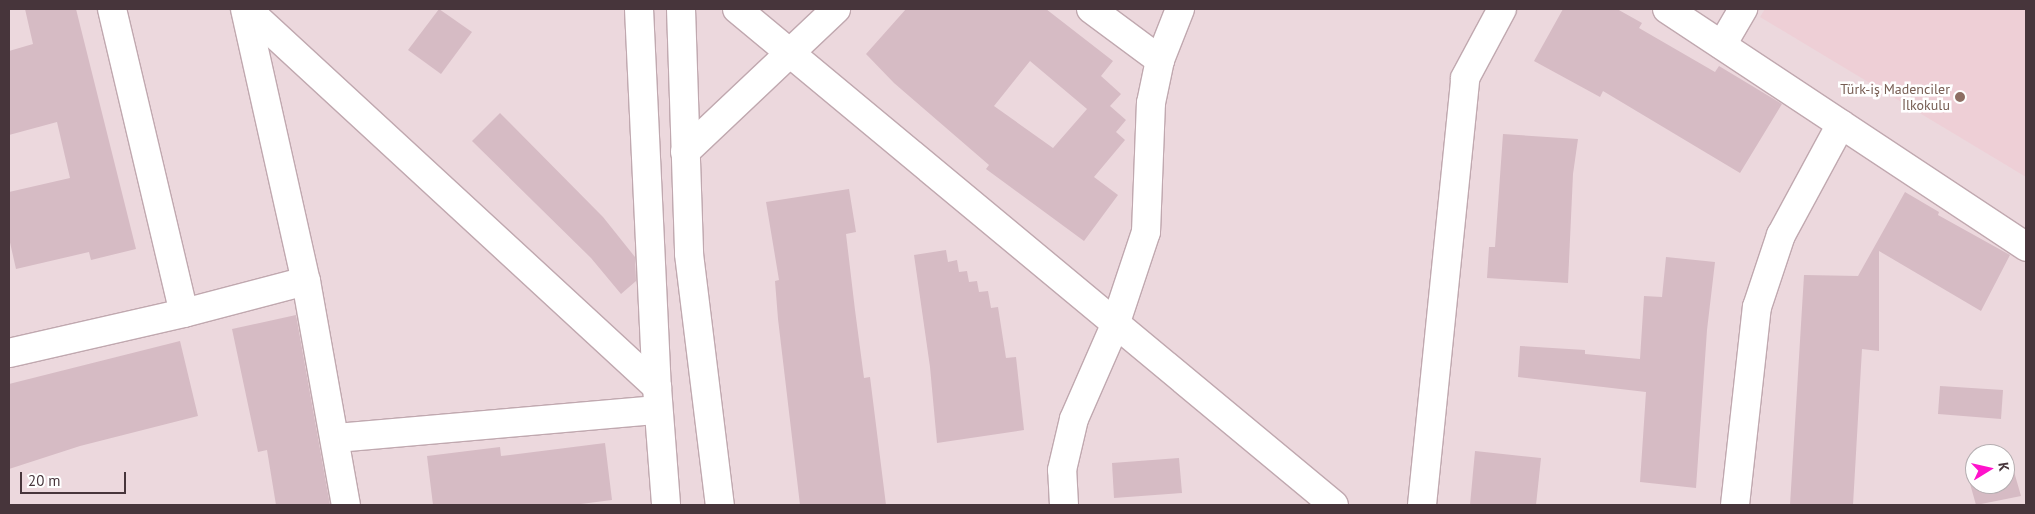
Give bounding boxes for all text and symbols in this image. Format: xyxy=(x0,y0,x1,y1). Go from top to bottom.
place label: Türk-iş Madenciler İlkokulu xyxy=(1840,81,1950,114)
marker: Türk-iş Madenciler İlkokulu xyxy=(1954,91,1966,103)
north arrow xyxy=(1965,444,2015,494)
text: K xyxy=(1994,461,2013,473)
scale bar xyxy=(22,462,129,494)
text: 20 m xyxy=(28,471,61,490)

